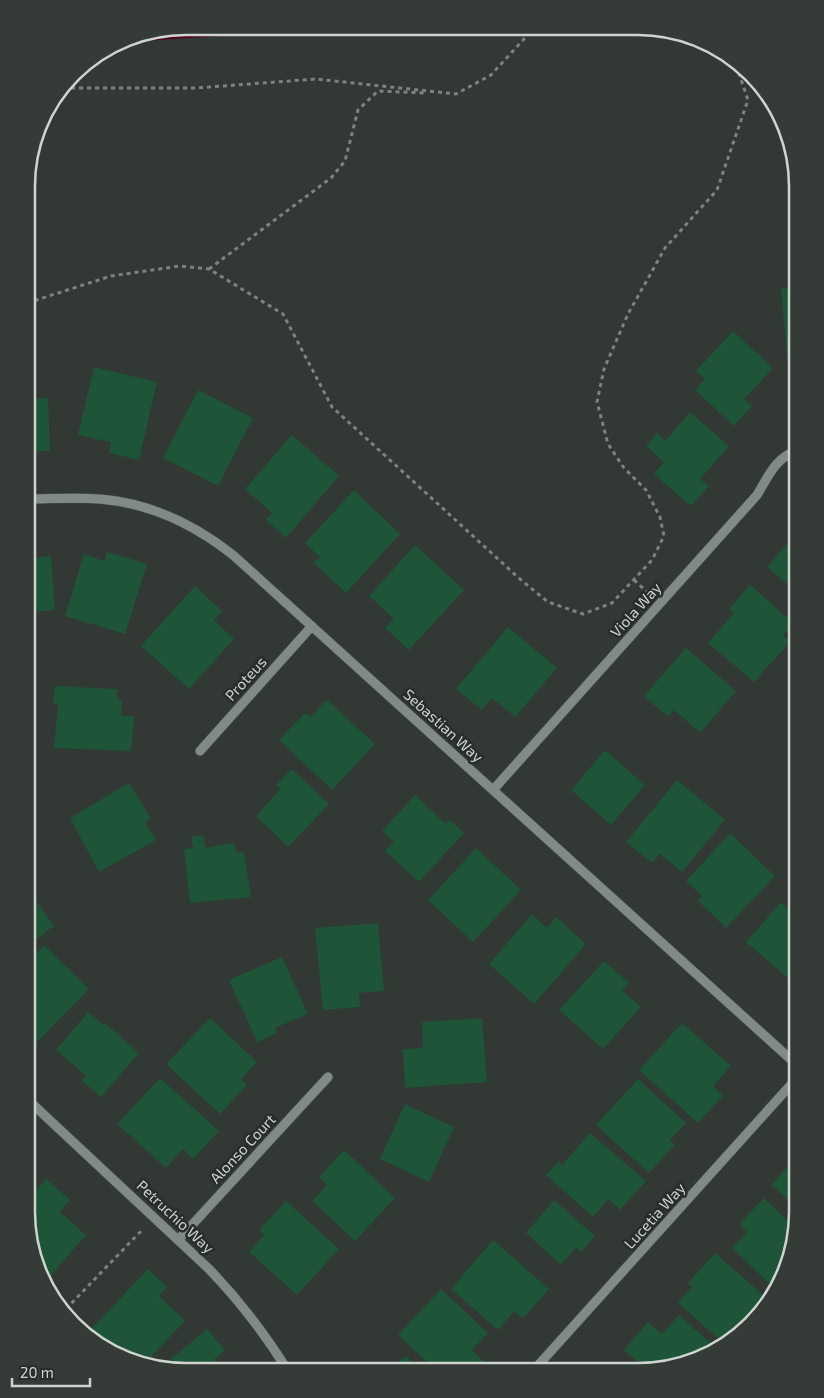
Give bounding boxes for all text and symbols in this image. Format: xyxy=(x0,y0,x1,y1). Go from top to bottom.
street label: Viola Way xyxy=(606,578,665,640)
street label: Proteus xyxy=(221,653,270,704)
street label: Sebastian Way xyxy=(400,685,487,766)
street label: Alonso Court xyxy=(206,1110,279,1187)
street label: Petruchio Way xyxy=(133,1176,218,1257)
street label: Lucetia Way xyxy=(620,1179,689,1252)
scale bar xyxy=(12,1356,90,1388)
text: 20 m xyxy=(20,1363,54,1381)

